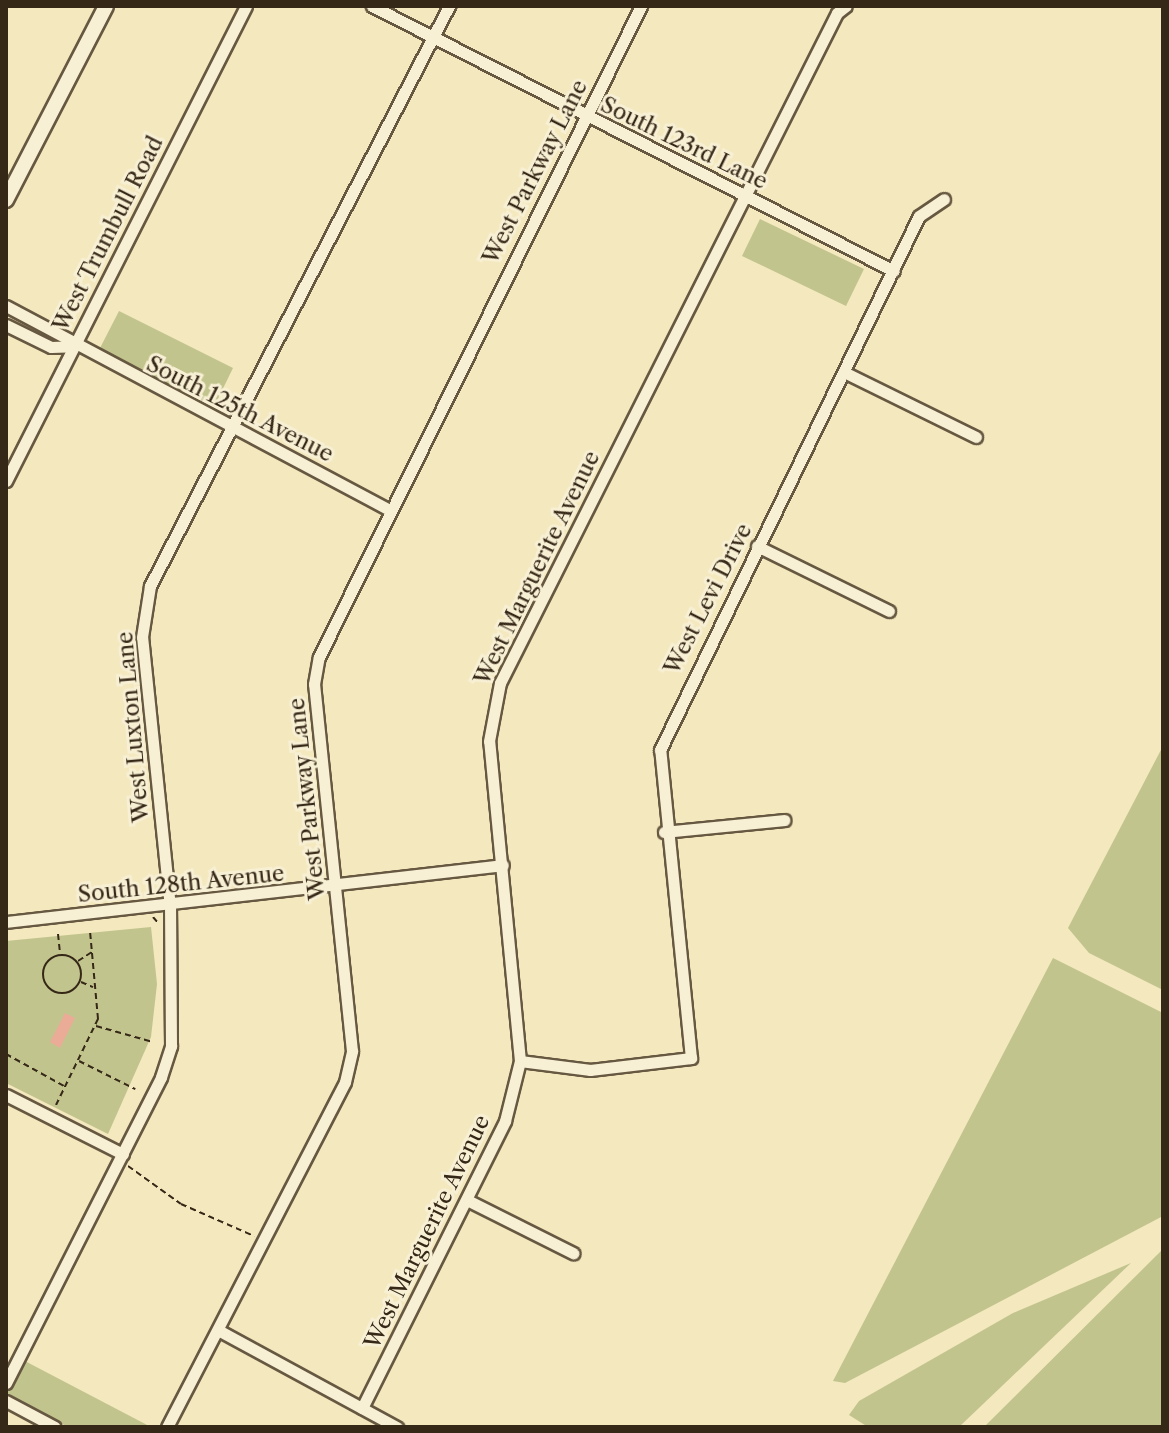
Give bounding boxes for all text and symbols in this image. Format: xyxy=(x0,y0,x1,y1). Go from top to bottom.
street label: West Parkway Lane xyxy=(477,75,593,269)
street label: South 123rd Lane xyxy=(596,91,772,195)
street label: West Trumbull Road xyxy=(47,132,169,336)
street label: South 125th Avenue xyxy=(142,350,338,468)
street label: West Marguerite Avenue xyxy=(469,446,605,690)
street label: West Levi Drive xyxy=(659,519,757,679)
street label: West Luxton Lane xyxy=(112,631,154,823)
street label: West Parkway Lane xyxy=(283,696,331,902)
street label: South 128th Avenue xyxy=(76,860,286,908)
street label: West Marguerite Avenue xyxy=(359,1110,495,1354)

